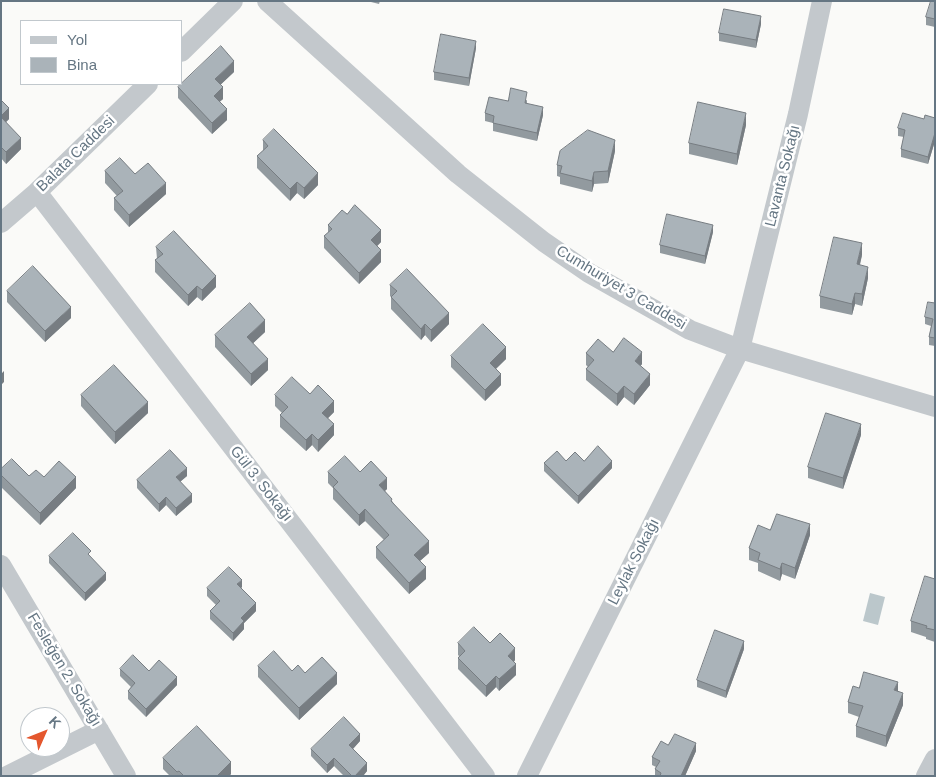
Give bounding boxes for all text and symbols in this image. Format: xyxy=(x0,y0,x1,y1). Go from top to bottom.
legend xyxy=(20,20,182,85)
text: Yol xyxy=(67,31,87,48)
text: Bina xyxy=(67,56,97,73)
street label: Balata Caddesi xyxy=(33,112,119,196)
street label: Lavanta Sokağı xyxy=(762,123,804,229)
street label: Cumhuriyet 3 Caddesi xyxy=(553,242,689,334)
street label: Gül 3. Sokağı xyxy=(226,443,296,525)
street label: Leylak Sokağı xyxy=(605,516,663,608)
street label: Fesleğen 2. Sokağı xyxy=(23,610,105,730)
north arrow xyxy=(20,707,70,757)
text: K xyxy=(46,713,64,731)

